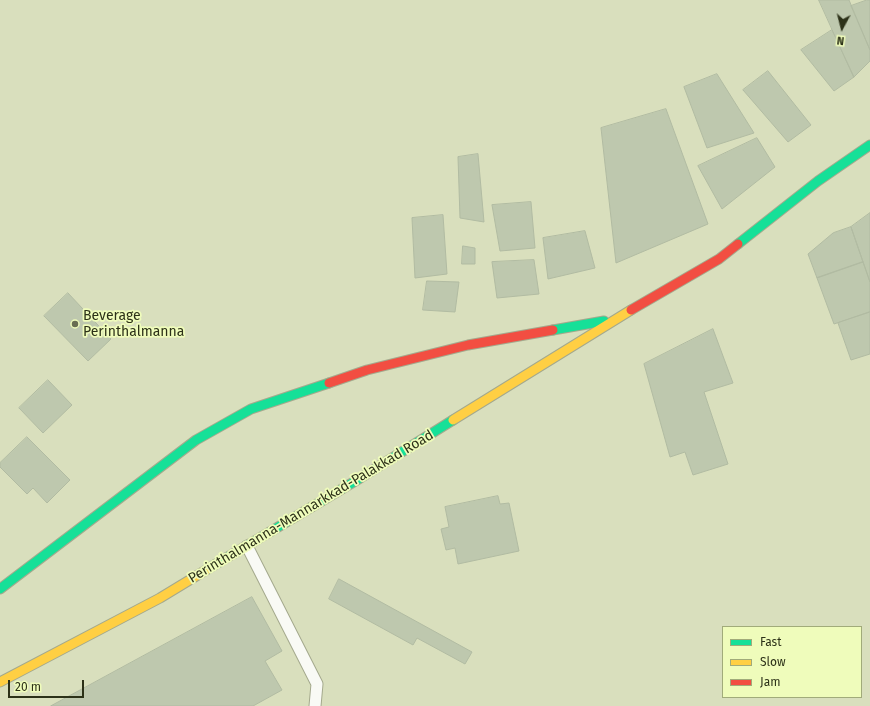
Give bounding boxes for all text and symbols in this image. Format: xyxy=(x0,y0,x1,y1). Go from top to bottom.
north arrow xyxy=(822,8,862,48)
text: N xyxy=(836,34,845,47)
place label: Beverage Perinthalmanna xyxy=(83,308,184,340)
marker: Beverage Perinthalmanna xyxy=(70,319,80,329)
street label: Perinthalmanna-Mannarkkad-Palakkad Road xyxy=(185,427,437,587)
legend xyxy=(722,626,862,698)
text: Fast xyxy=(760,635,782,649)
text: Slow xyxy=(760,655,786,669)
scale bar xyxy=(10,672,86,698)
text: Jam xyxy=(760,675,780,689)
text: 20 m xyxy=(15,680,41,694)

